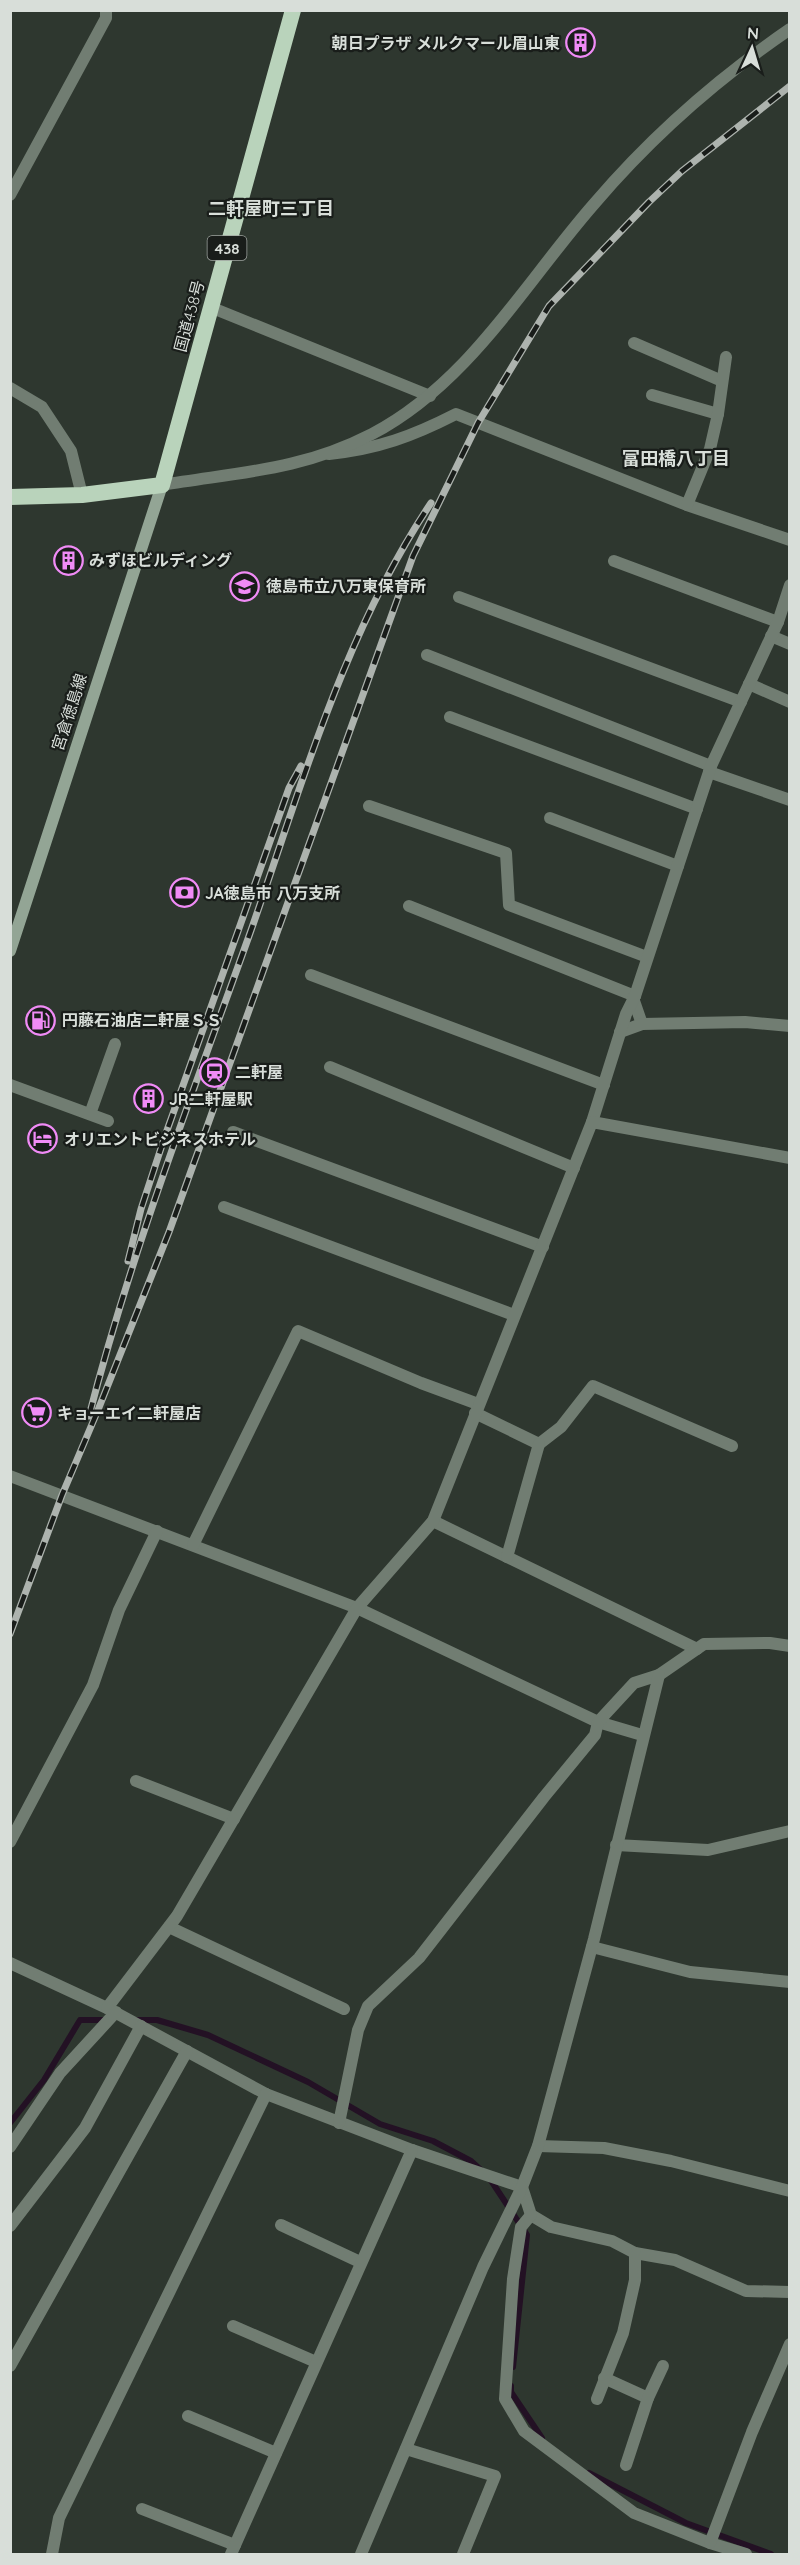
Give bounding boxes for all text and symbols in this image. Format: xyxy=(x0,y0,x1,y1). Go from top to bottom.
north arrow xyxy=(722,18,782,78)
text: N xyxy=(746,23,760,43)
building icon: 朝日プラザ メルクマール眉山東 xyxy=(565,27,597,59)
place label: 朝日プラザ メルクマール眉山東 xyxy=(332,33,560,53)
district label: 二軒屋町三丁目 xyxy=(208,197,334,220)
road number: 438 xyxy=(208,236,246,260)
street label: 国道438号 xyxy=(170,278,208,354)
district label: 富田橋八丁目 xyxy=(622,447,730,470)
building icon: みずほビルディング xyxy=(52,544,84,576)
place label: みずほビルディング xyxy=(89,550,232,570)
school or university icon: 徳島市立八万東保育所 xyxy=(229,570,261,602)
place label: 徳島市立八万東保育所 xyxy=(266,576,426,596)
street label: 宮倉徳島線 xyxy=(47,671,91,753)
bank icon: JA徳島市 八万支所 xyxy=(168,877,200,909)
place label: JA徳島市 八万支所 xyxy=(205,883,340,903)
fuel station icon: 円藤石油店二軒屋ＳＳ xyxy=(25,1004,57,1036)
place label: 円藤石油店二軒屋ＳＳ xyxy=(62,1010,222,1030)
station icon: 二軒屋 xyxy=(198,1056,230,1088)
place label: 二軒屋 xyxy=(235,1062,283,1082)
building icon: JR二軒屋駅 xyxy=(132,1083,164,1115)
place label: JR二軒屋駅 xyxy=(169,1089,253,1109)
hotel icon: オリエントビジネスホテル xyxy=(27,1123,59,1155)
place label: オリエントビジネスホテル xyxy=(64,1129,256,1149)
supermarket icon: キョーエイ二軒屋店 xyxy=(20,1397,52,1429)
place label: キョーエイ二軒屋店 xyxy=(57,1403,201,1423)

